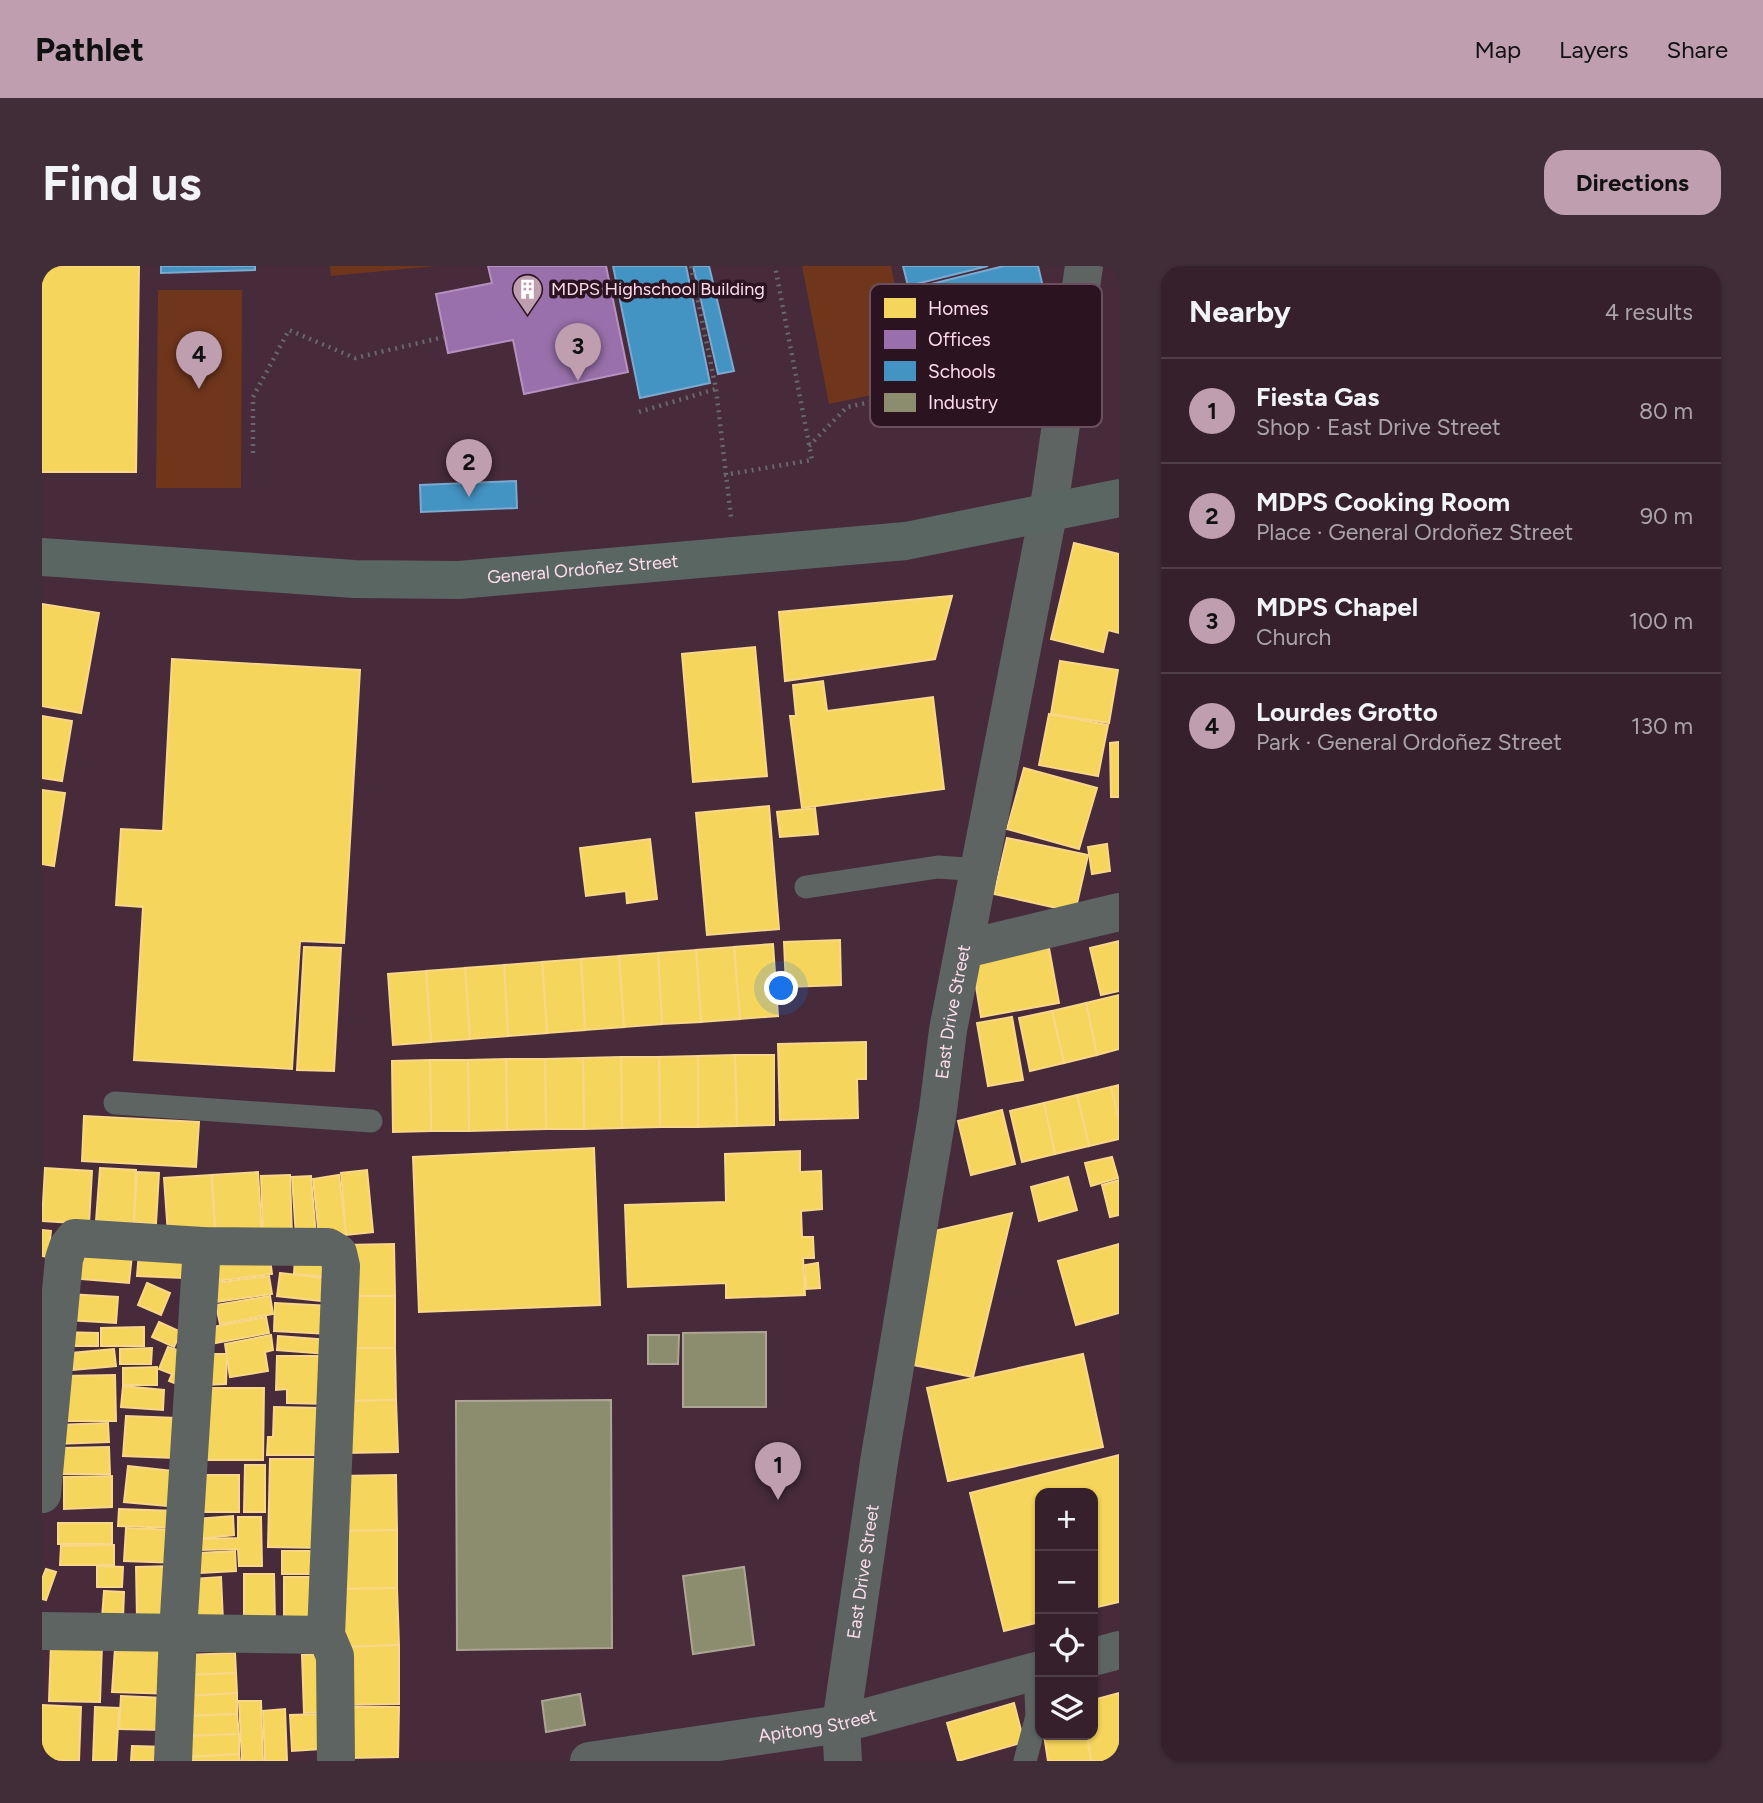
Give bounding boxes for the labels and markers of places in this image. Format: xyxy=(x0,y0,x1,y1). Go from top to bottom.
building icon: MDPS Highschool Building xyxy=(511,272,545,316)
place label: MDPS Highschool Building xyxy=(551,278,765,300)
pin: 3 xyxy=(555,323,601,381)
pin: 4 xyxy=(176,331,222,389)
pin: 2 xyxy=(446,439,492,497)
pin: 1 xyxy=(755,1442,801,1500)

